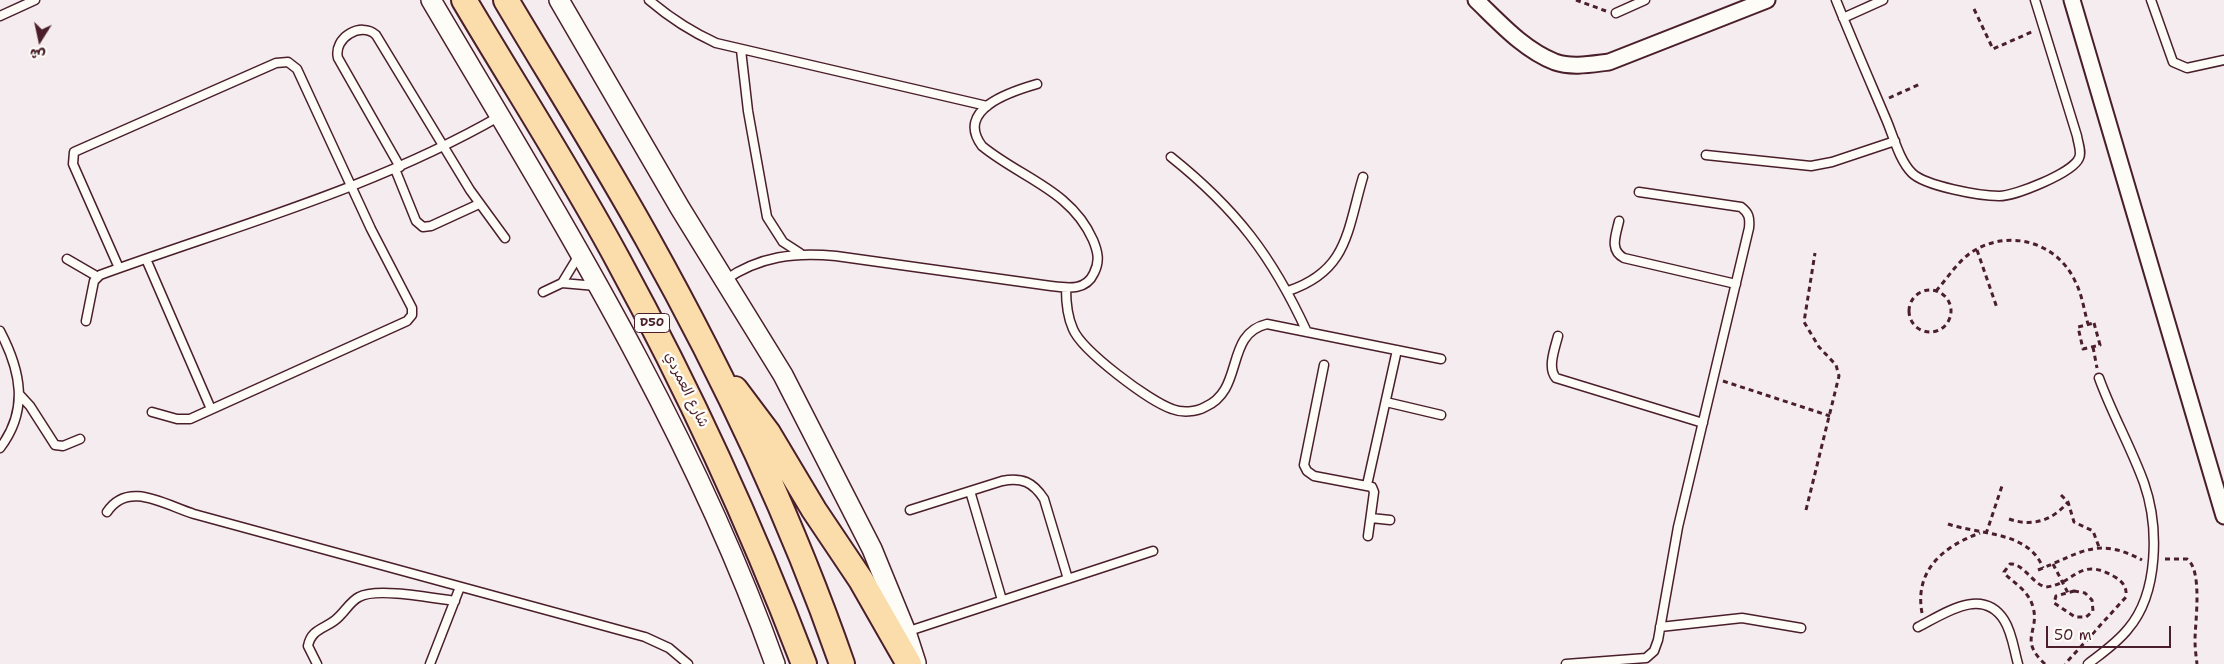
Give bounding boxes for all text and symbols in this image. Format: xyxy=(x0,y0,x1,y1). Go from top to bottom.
north arrow xyxy=(15,15,65,65)
text: ش xyxy=(28,45,47,65)
road number: D50 xyxy=(634,314,670,332)
street label: شارع العمردي xyxy=(661,350,711,430)
scale bar xyxy=(2049,616,2174,648)
text: 50 m xyxy=(2054,625,2092,645)

